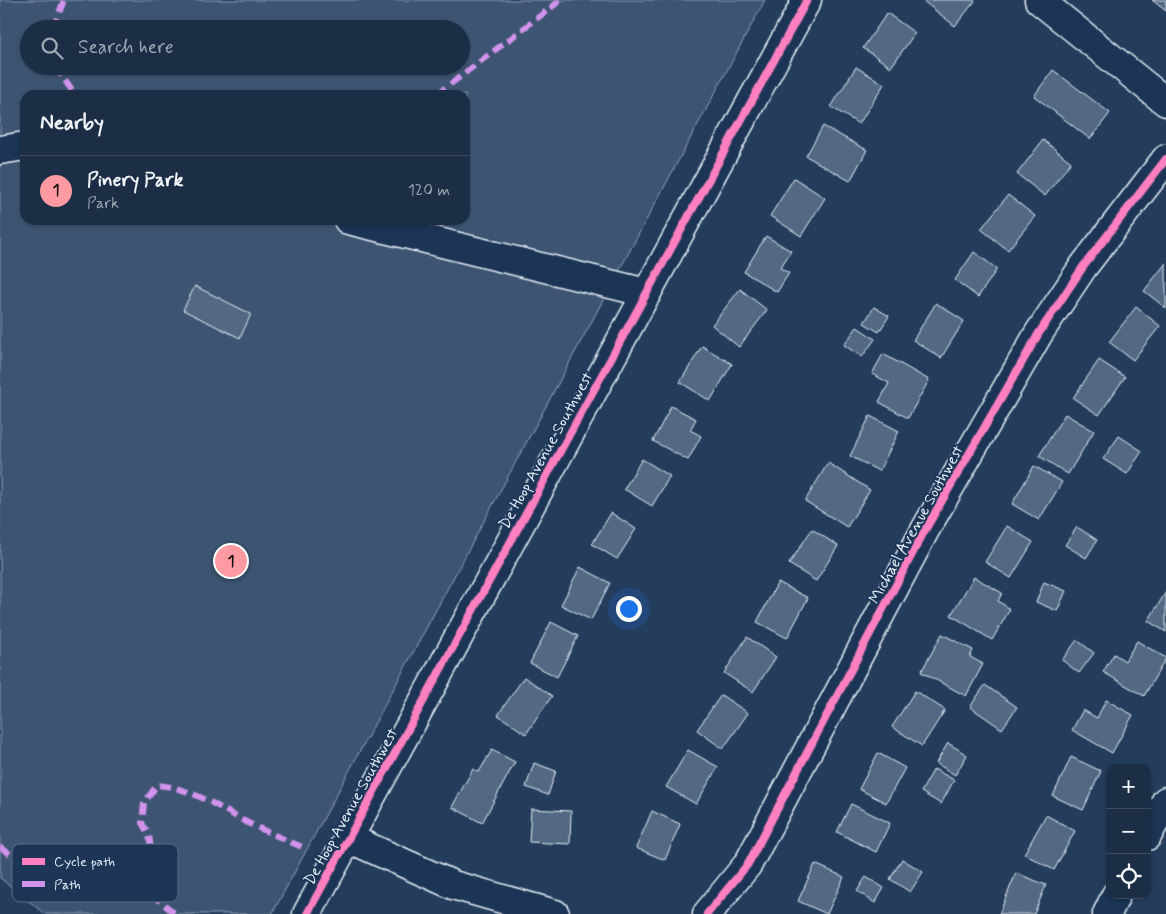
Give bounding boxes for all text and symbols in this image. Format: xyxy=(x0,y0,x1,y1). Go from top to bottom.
search box xyxy=(20,20,470,75)
icon: search xyxy=(38,34,66,62)
text: Search here xyxy=(78,35,174,60)
text: Nearby xyxy=(40,109,104,137)
text: Pinery Park xyxy=(87,168,183,193)
text: 1 xyxy=(52,180,60,201)
text: 120 m xyxy=(408,180,450,201)
text: Park xyxy=(87,193,119,214)
street label: De Hoop Avenue Southwest xyxy=(494,369,598,533)
street label: Michael Avenue Southwest xyxy=(864,442,969,608)
pin: 1 xyxy=(215,542,247,580)
your location xyxy=(616,596,642,622)
street label: De Hoop Avenue Southwest xyxy=(299,725,403,889)
map controls xyxy=(1106,764,1151,899)
button: + xyxy=(1106,764,1151,809)
button: − xyxy=(1106,809,1151,854)
legend xyxy=(12,844,178,902)
text: Cycle path xyxy=(54,853,115,871)
button: locate xyxy=(1106,854,1151,899)
text: Path xyxy=(54,876,81,894)

